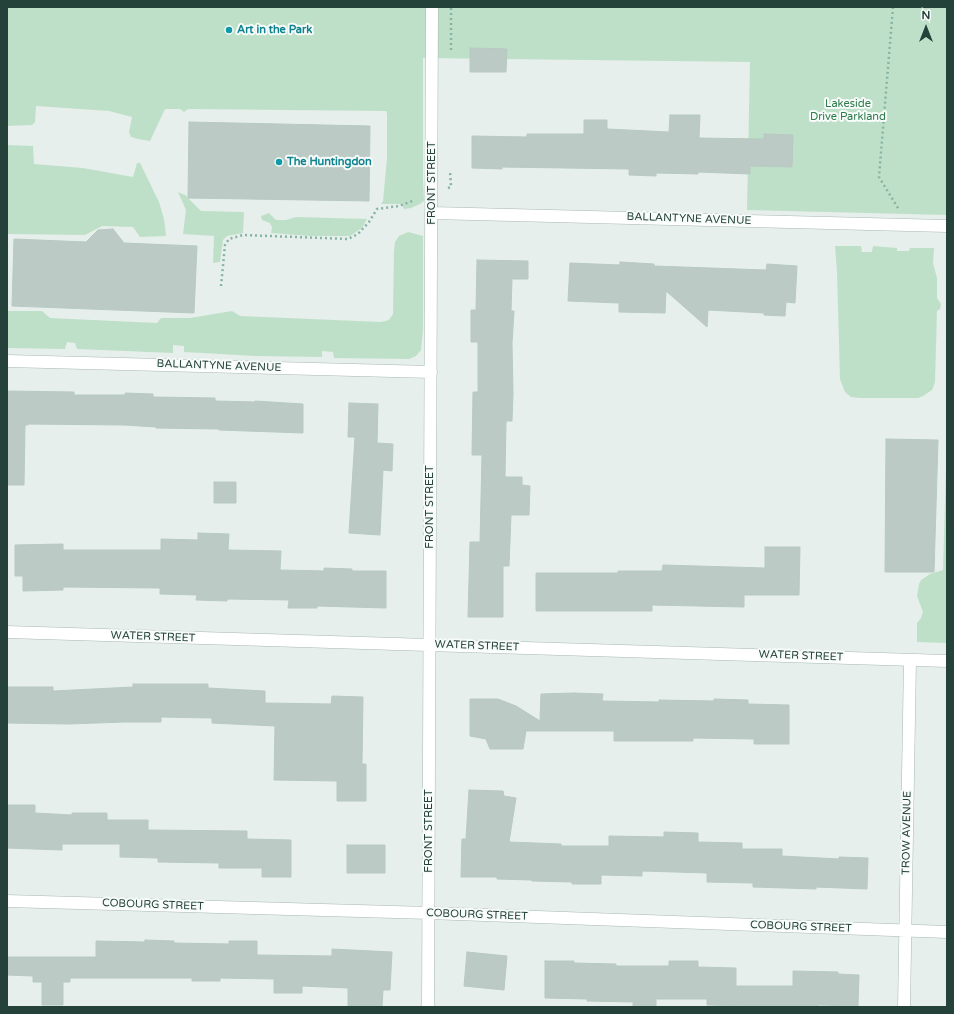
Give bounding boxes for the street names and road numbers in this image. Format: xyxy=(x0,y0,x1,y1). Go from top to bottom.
street label: FRONT STREET xyxy=(425,141,439,225)
street label: BALLANTYNE AVENUE xyxy=(626,210,752,228)
street label: BALLANTYNE AVENUE xyxy=(156,357,282,375)
street label: FRONT STREET xyxy=(423,465,437,549)
street label: WATER STREET xyxy=(110,629,196,645)
street label: WATER STREET xyxy=(434,638,520,654)
street label: WATER STREET xyxy=(758,648,844,664)
street label: FRONT STREET xyxy=(422,789,436,873)
street label: TROW AVENUE xyxy=(900,791,914,875)
street label: COBOURG STREET xyxy=(102,897,204,913)
street label: COBOURG STREET xyxy=(426,907,528,923)
street label: COBOURG STREET xyxy=(750,919,852,935)

